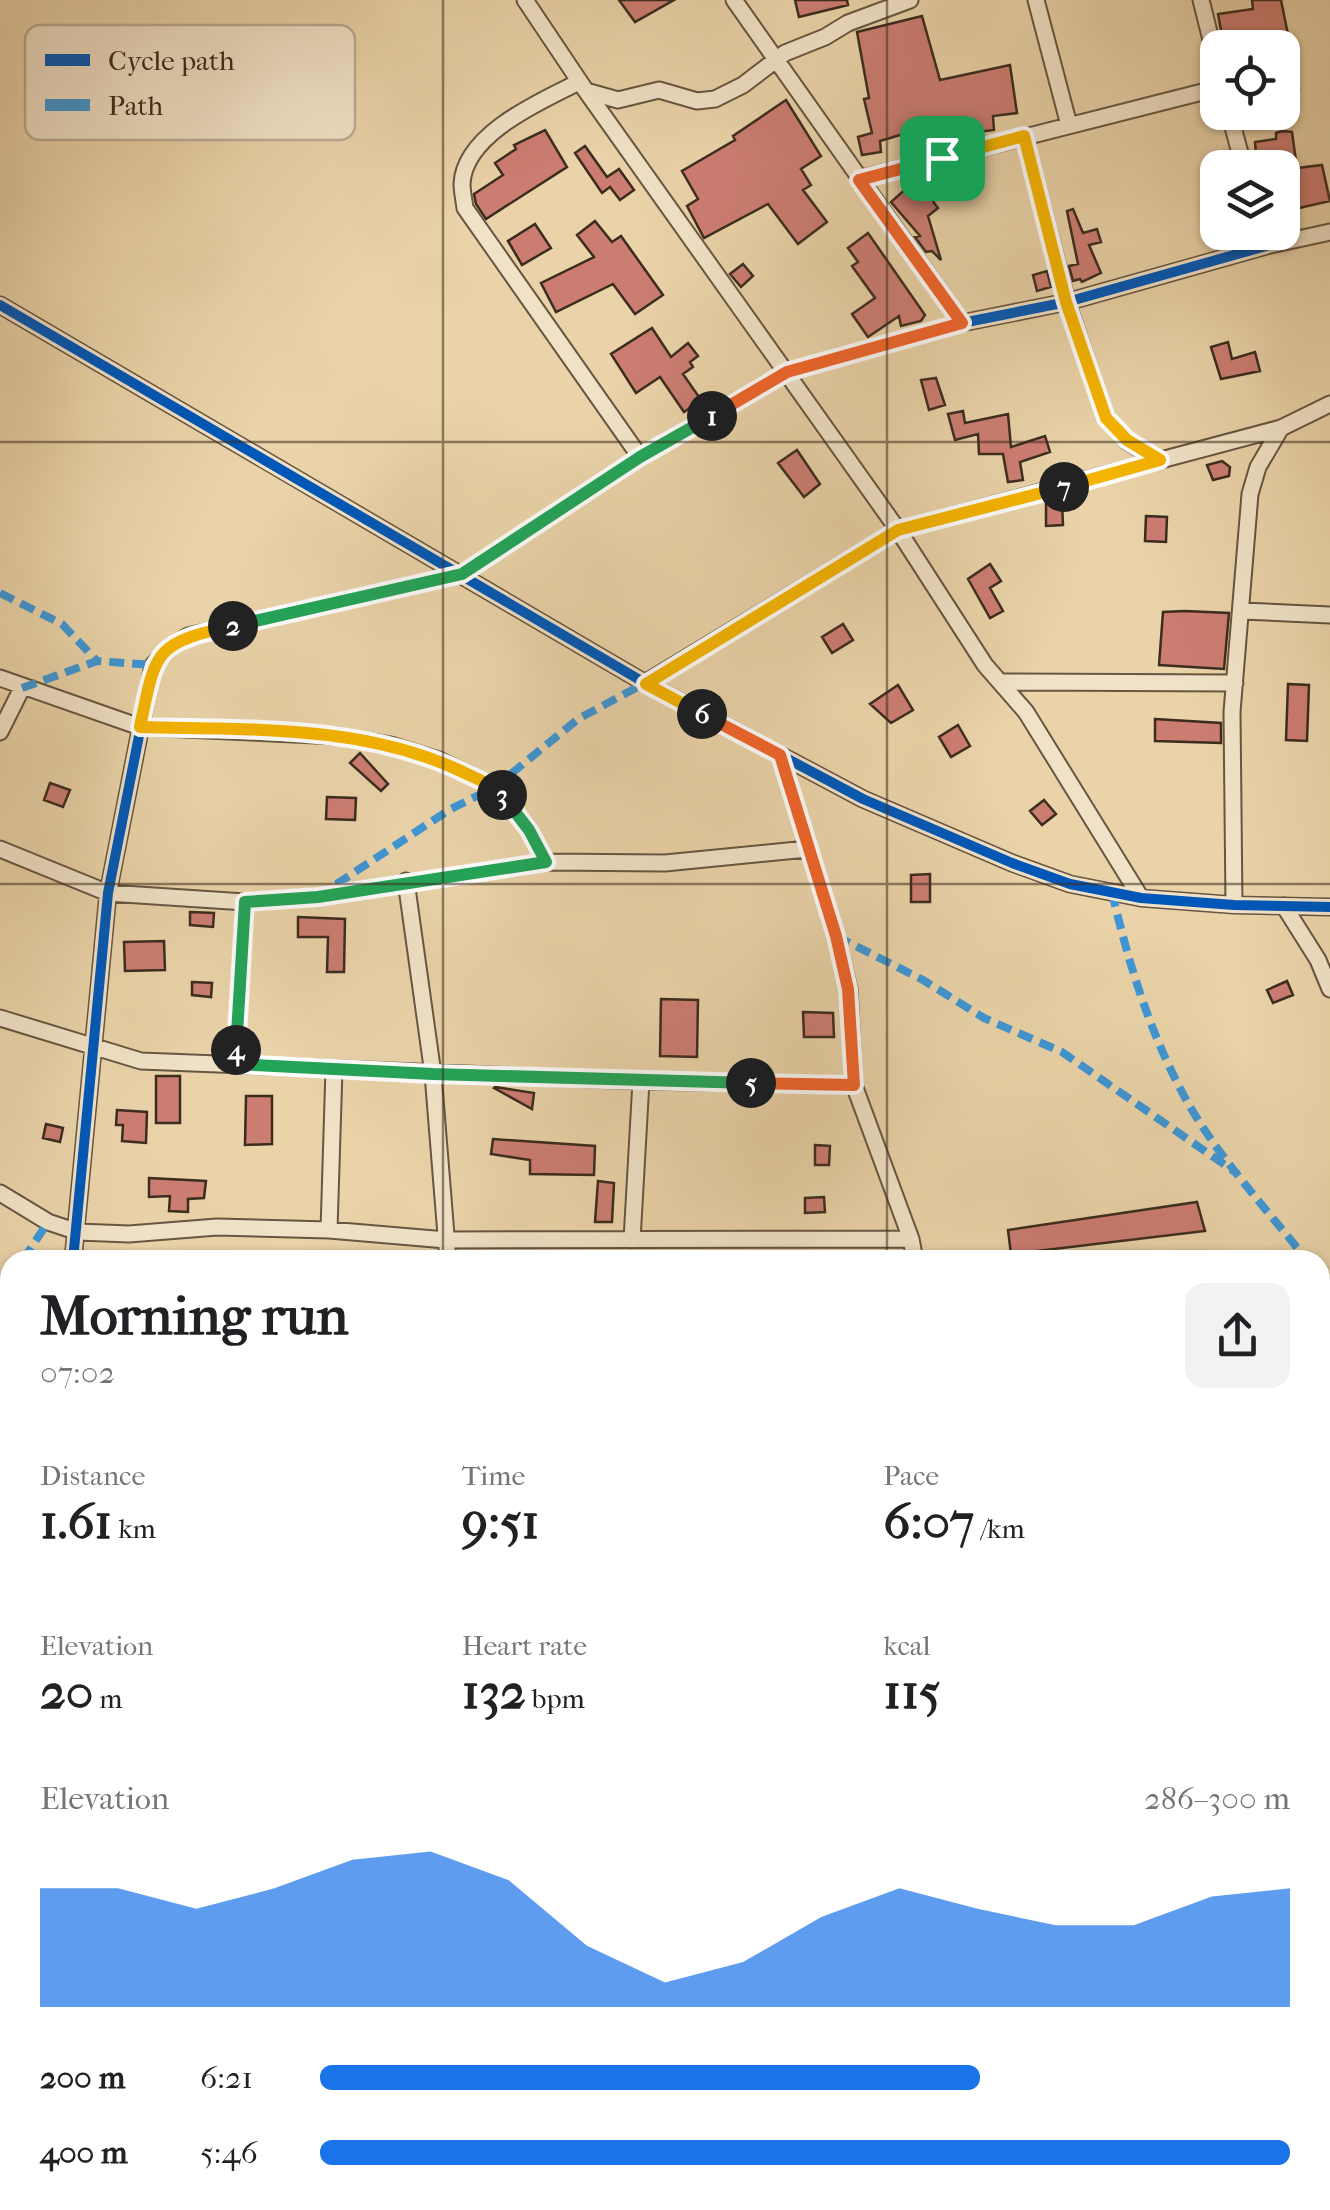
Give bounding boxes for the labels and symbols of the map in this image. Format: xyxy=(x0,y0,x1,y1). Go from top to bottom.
legend xyxy=(25,25,355,140)
text: Cycle path xyxy=(108,44,235,77)
text: Path xyxy=(108,89,164,122)
pin xyxy=(900,116,985,201)
pin: 1 xyxy=(687,391,737,441)
pin: 7 xyxy=(1039,462,1089,512)
pin: 2 xyxy=(208,601,258,651)
pin: 6 xyxy=(677,689,727,739)
pin: 3 xyxy=(477,770,527,820)
pin: 4 xyxy=(211,1025,261,1075)
pin: 5 xyxy=(726,1058,776,1108)

